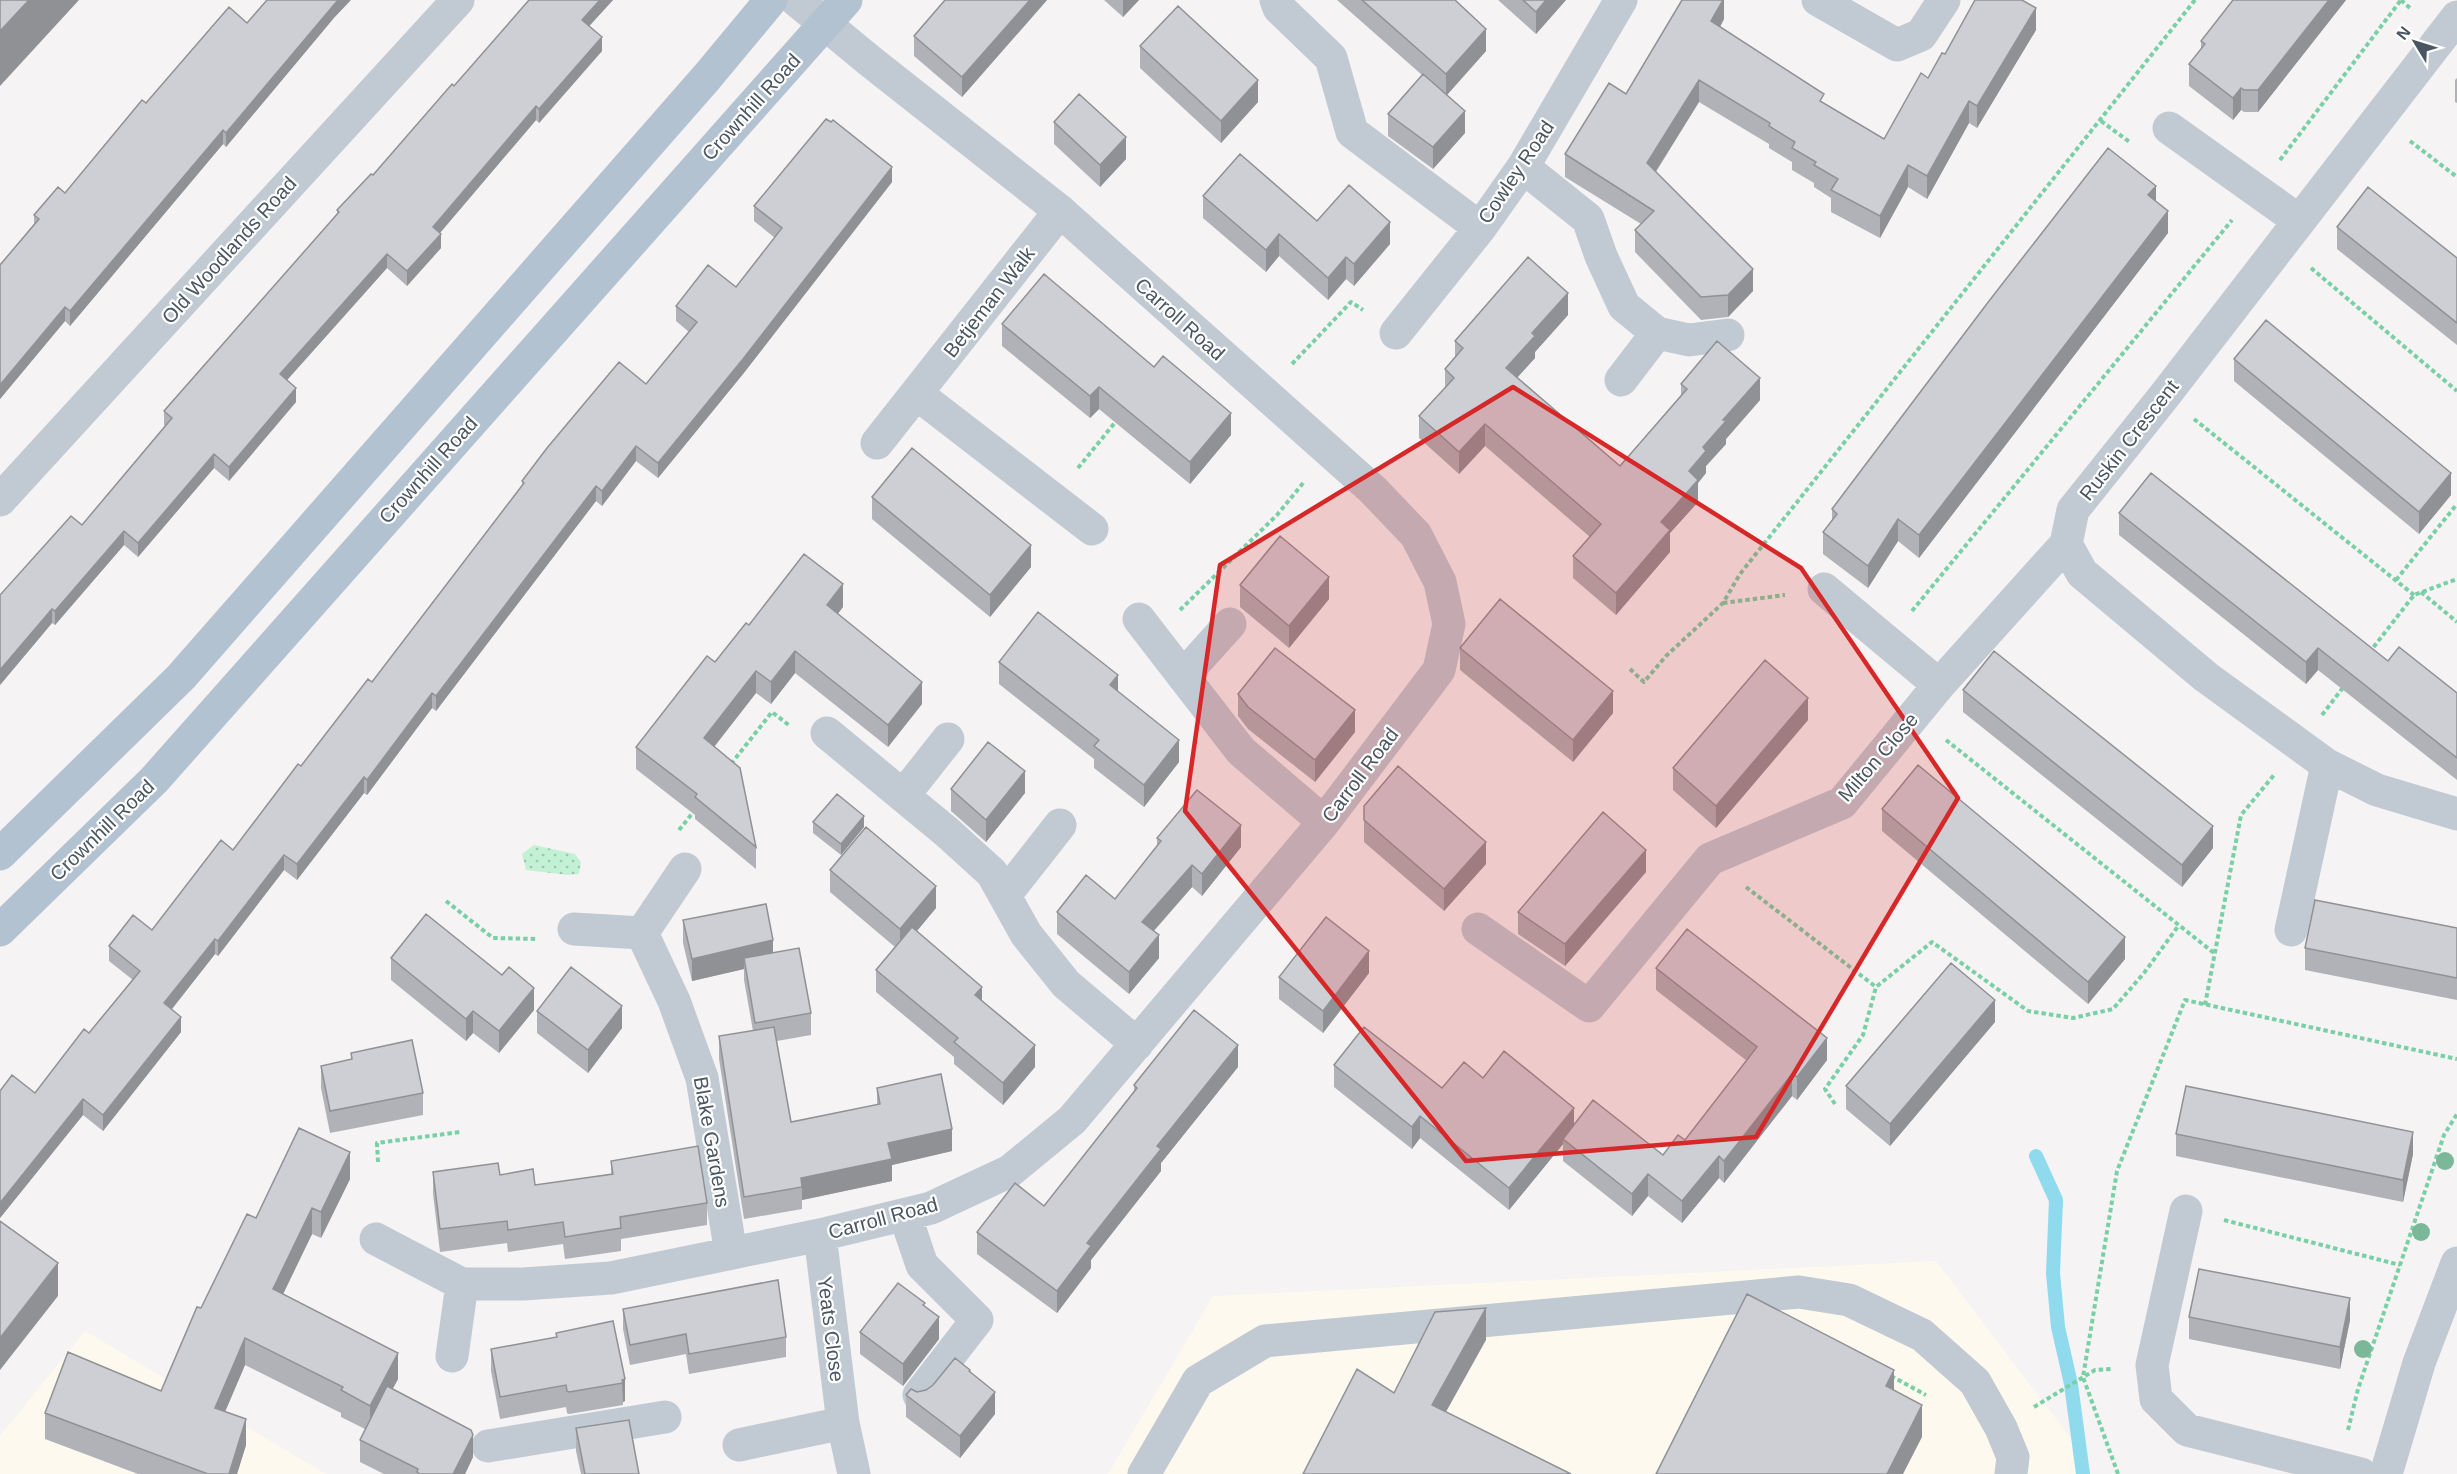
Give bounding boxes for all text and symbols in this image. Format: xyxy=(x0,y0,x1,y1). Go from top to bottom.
north arrow xyxy=(2385,12,2445,72)
text: N xyxy=(2393,23,2414,43)
street label: Crownhill Road xyxy=(697,49,805,165)
street label: Cowley Road xyxy=(1474,117,1558,227)
street label: Old Woodlands Road xyxy=(157,172,301,328)
street label: Betjeman Walk xyxy=(939,242,1039,361)
street label: Carroll Road xyxy=(1131,273,1229,365)
street label: Ruskin Crescent xyxy=(2075,375,2183,505)
street label: Crownhill Road xyxy=(374,412,482,528)
street label: Milton Close xyxy=(1834,708,1922,806)
street label: Carroll Road xyxy=(1317,724,1403,826)
street label: Crownhill Road xyxy=(46,775,158,885)
street label: Blake Gardens xyxy=(690,1075,734,1209)
street label: Carroll Road xyxy=(826,1193,940,1243)
street label: Yeats Close xyxy=(814,1275,848,1383)

